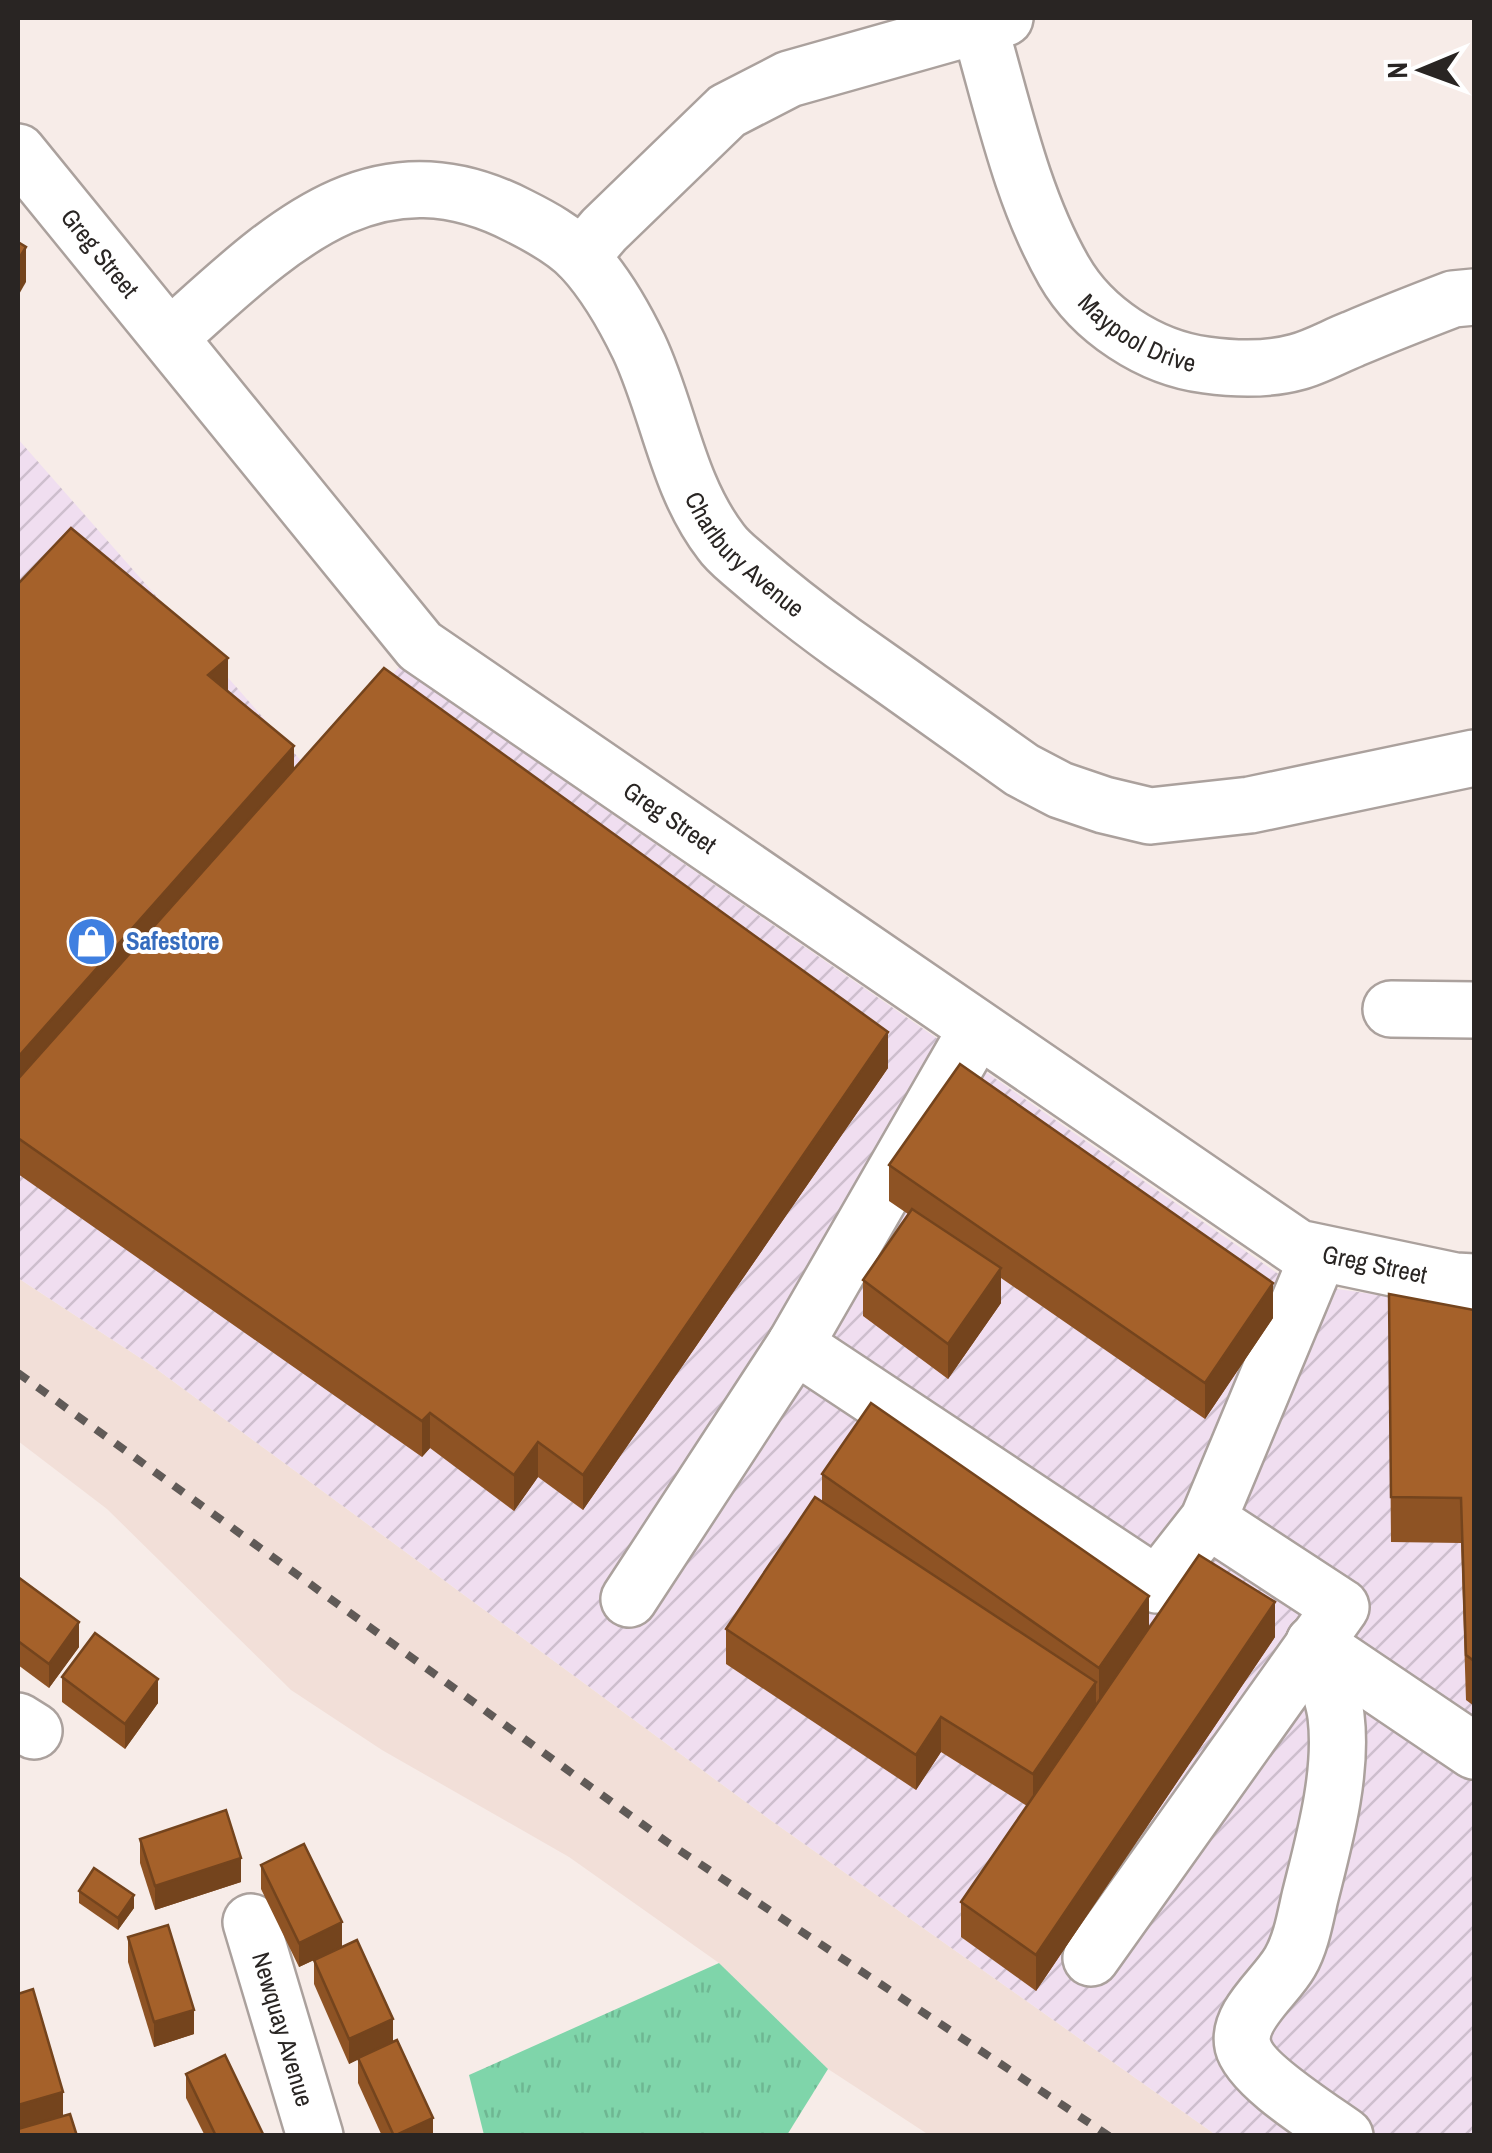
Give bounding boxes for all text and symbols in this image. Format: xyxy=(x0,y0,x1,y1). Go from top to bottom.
north arrow xyxy=(1372,20,1472,120)
text: N xyxy=(1378,62,1416,79)
street label: Greg Street xyxy=(53,201,147,305)
street label: Maypool Drive xyxy=(1071,286,1199,380)
street label: Charlbury Avenue xyxy=(677,486,811,625)
street label: Greg Street xyxy=(617,773,724,862)
shop icon: Safestore xyxy=(65,915,117,967)
place label: Safestore xyxy=(126,924,219,958)
street label: Greg Street xyxy=(1319,1237,1431,1292)
street label: Newquay Avenue xyxy=(244,1948,322,2110)

